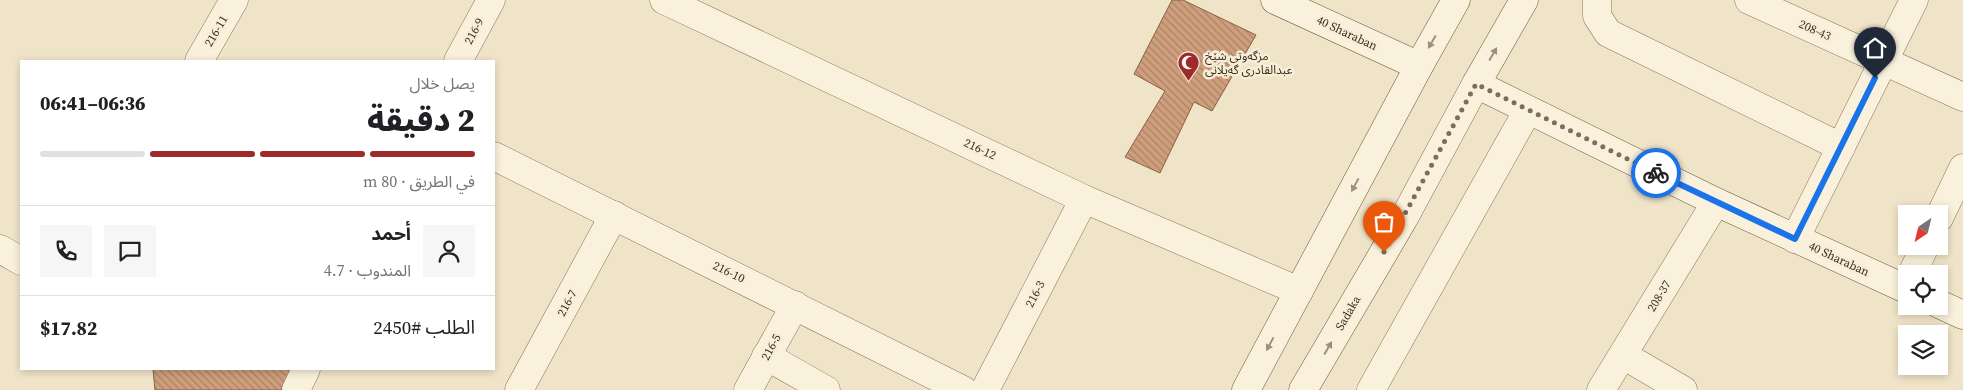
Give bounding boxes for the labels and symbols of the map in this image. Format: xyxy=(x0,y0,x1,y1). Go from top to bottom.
street label: 216-11 xyxy=(201,12,231,50)
street label: 40 Sharaban xyxy=(1314,12,1380,54)
street label: 216-9 xyxy=(460,15,488,47)
street label: 208-43 xyxy=(1796,16,1834,44)
pin xyxy=(1854,27,1896,78)
one-way arrow xyxy=(1428,35,1436,50)
one-way arrow xyxy=(1489,46,1497,61)
place label: مزگەوتی شێخ عبدالقادری گەیلانی xyxy=(1205,48,1293,78)
mosque icon: مزگەوتی شێخ عبدالقادری گەیلانی xyxy=(1177,51,1201,82)
street label: 216-12 xyxy=(961,135,999,163)
courier xyxy=(1631,148,1681,198)
one-way arrow xyxy=(1351,178,1359,193)
pin xyxy=(1363,201,1405,252)
north arrow xyxy=(1898,205,1948,255)
street label: 40 Sharaban xyxy=(1806,238,1872,280)
street label: 216-10 xyxy=(710,257,748,287)
street label: 208-37 xyxy=(1643,277,1675,315)
street label: 216-3 xyxy=(1022,278,1048,310)
street label: 216-7 xyxy=(553,287,581,319)
street label: Sadaka xyxy=(1332,292,1365,333)
street label: 216-5 xyxy=(757,331,785,363)
one-way arrow xyxy=(1266,337,1274,351)
one-way arrow xyxy=(1323,341,1332,354)

